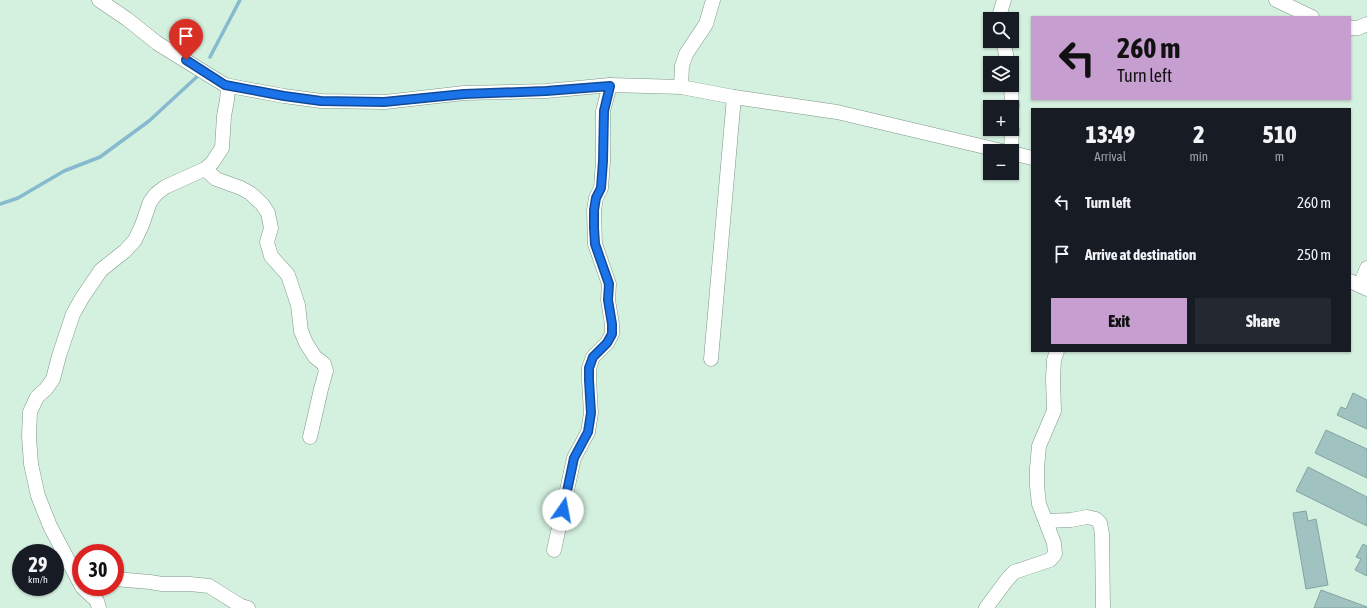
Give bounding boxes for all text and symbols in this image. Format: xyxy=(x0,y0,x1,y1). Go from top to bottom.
map controls xyxy=(983,12,1019,180)
button: search xyxy=(983,12,1019,48)
pin xyxy=(169,19,203,60)
icon: arrive xyxy=(175,25,197,47)
icon: left xyxy=(1051,32,1103,84)
text: 260 m xyxy=(1117,32,1180,64)
button: layers xyxy=(983,56,1019,92)
text: Turn left xyxy=(1117,65,1172,86)
button: + xyxy=(983,100,1019,136)
text: 13:49 xyxy=(1086,121,1135,148)
text: 2 xyxy=(1193,121,1204,148)
text: 510 xyxy=(1263,121,1296,148)
button: − xyxy=(983,144,1019,180)
text: Arrival xyxy=(1094,149,1126,164)
text: min xyxy=(1189,149,1208,164)
text: m xyxy=(1275,149,1284,164)
icon: left xyxy=(1051,191,1073,213)
text: Turn left xyxy=(1085,194,1131,211)
text: 260 m xyxy=(1297,194,1331,211)
icon: arrive xyxy=(1051,243,1073,265)
text: Arrive at destination xyxy=(1085,246,1196,263)
text: 250 m xyxy=(1297,246,1331,263)
button: Exit xyxy=(1051,298,1187,344)
button: Share xyxy=(1195,298,1331,344)
position arrow xyxy=(542,489,584,531)
speed limit sign: 30 xyxy=(72,544,124,596)
text: 29 xyxy=(29,553,47,576)
text: km/h xyxy=(28,574,48,585)

